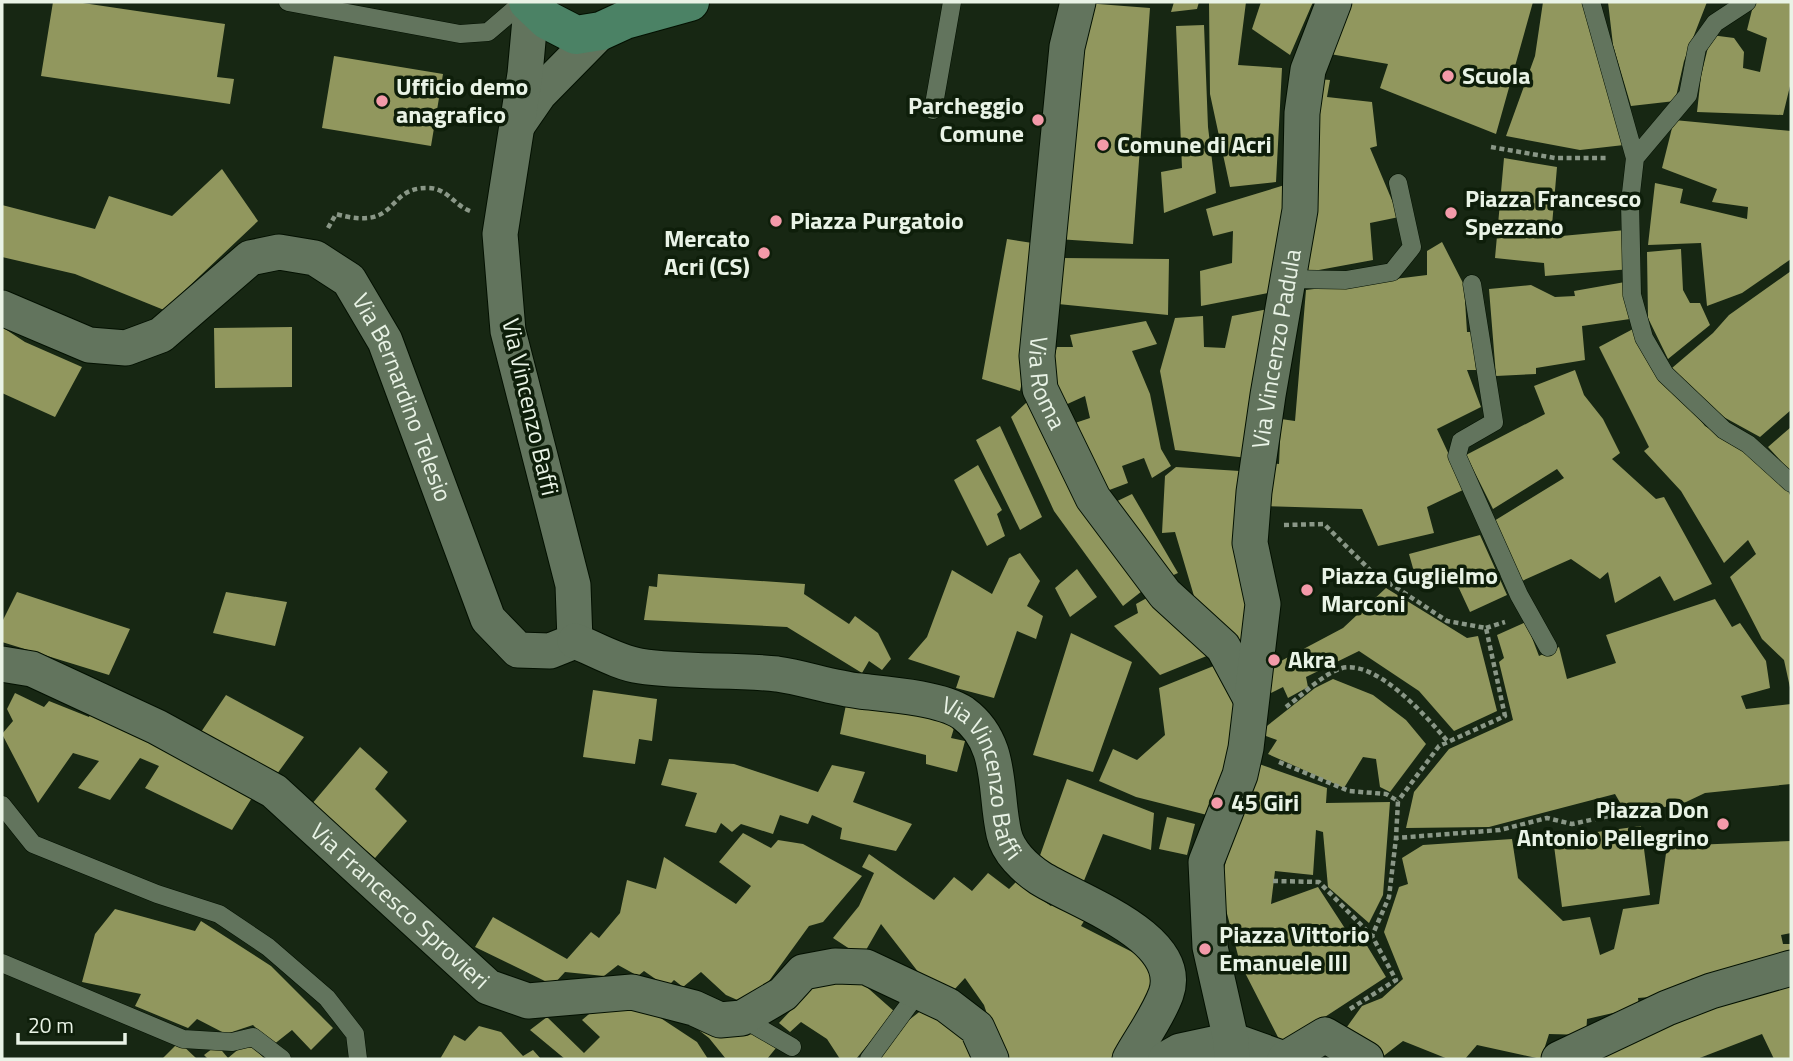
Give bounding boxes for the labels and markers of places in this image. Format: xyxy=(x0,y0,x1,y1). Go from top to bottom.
place label: Scuola xyxy=(1462,57,1531,93)
place label: Ufficio demo anagrafico xyxy=(396,68,528,132)
marker: Scuola xyxy=(1440,68,1456,84)
place label: Parcheggio Comune xyxy=(908,87,1024,151)
marker: Ufficio demo anagrafico xyxy=(374,93,390,109)
marker: Parcheggio Comune xyxy=(1030,112,1046,128)
place label: Comune di Acri xyxy=(1117,126,1272,162)
marker: Comune di Acri xyxy=(1095,137,1111,153)
place label: Piazza Francesco Spezzano xyxy=(1465,180,1641,244)
place label: Piazza Purgatoio xyxy=(790,202,964,238)
marker: Piazza Francesco Spezzano xyxy=(1443,205,1459,221)
marker: Piazza Purgatoio xyxy=(768,213,784,229)
place label: Mercato Acri (CS) xyxy=(664,220,750,284)
marker: Mercato Acri (CS) xyxy=(756,245,772,261)
place label: Piazza Guglielmo Marconi xyxy=(1321,557,1498,621)
marker: Piazza Guglielmo Marconi xyxy=(1299,582,1315,598)
place label: Akra xyxy=(1288,641,1336,677)
marker: Akra xyxy=(1266,652,1282,668)
place label: 45 Giri xyxy=(1231,784,1299,820)
place label: Piazza Don Antonio Pellegrino xyxy=(1517,791,1709,855)
marker: 45 Giri xyxy=(1209,795,1225,811)
marker: Piazza Don Antonio Pellegrino xyxy=(1715,816,1731,832)
place label: Piazza Vittorio Emanuele III xyxy=(1219,916,1370,980)
marker: Piazza Vittorio Emanuele III xyxy=(1197,941,1213,957)

